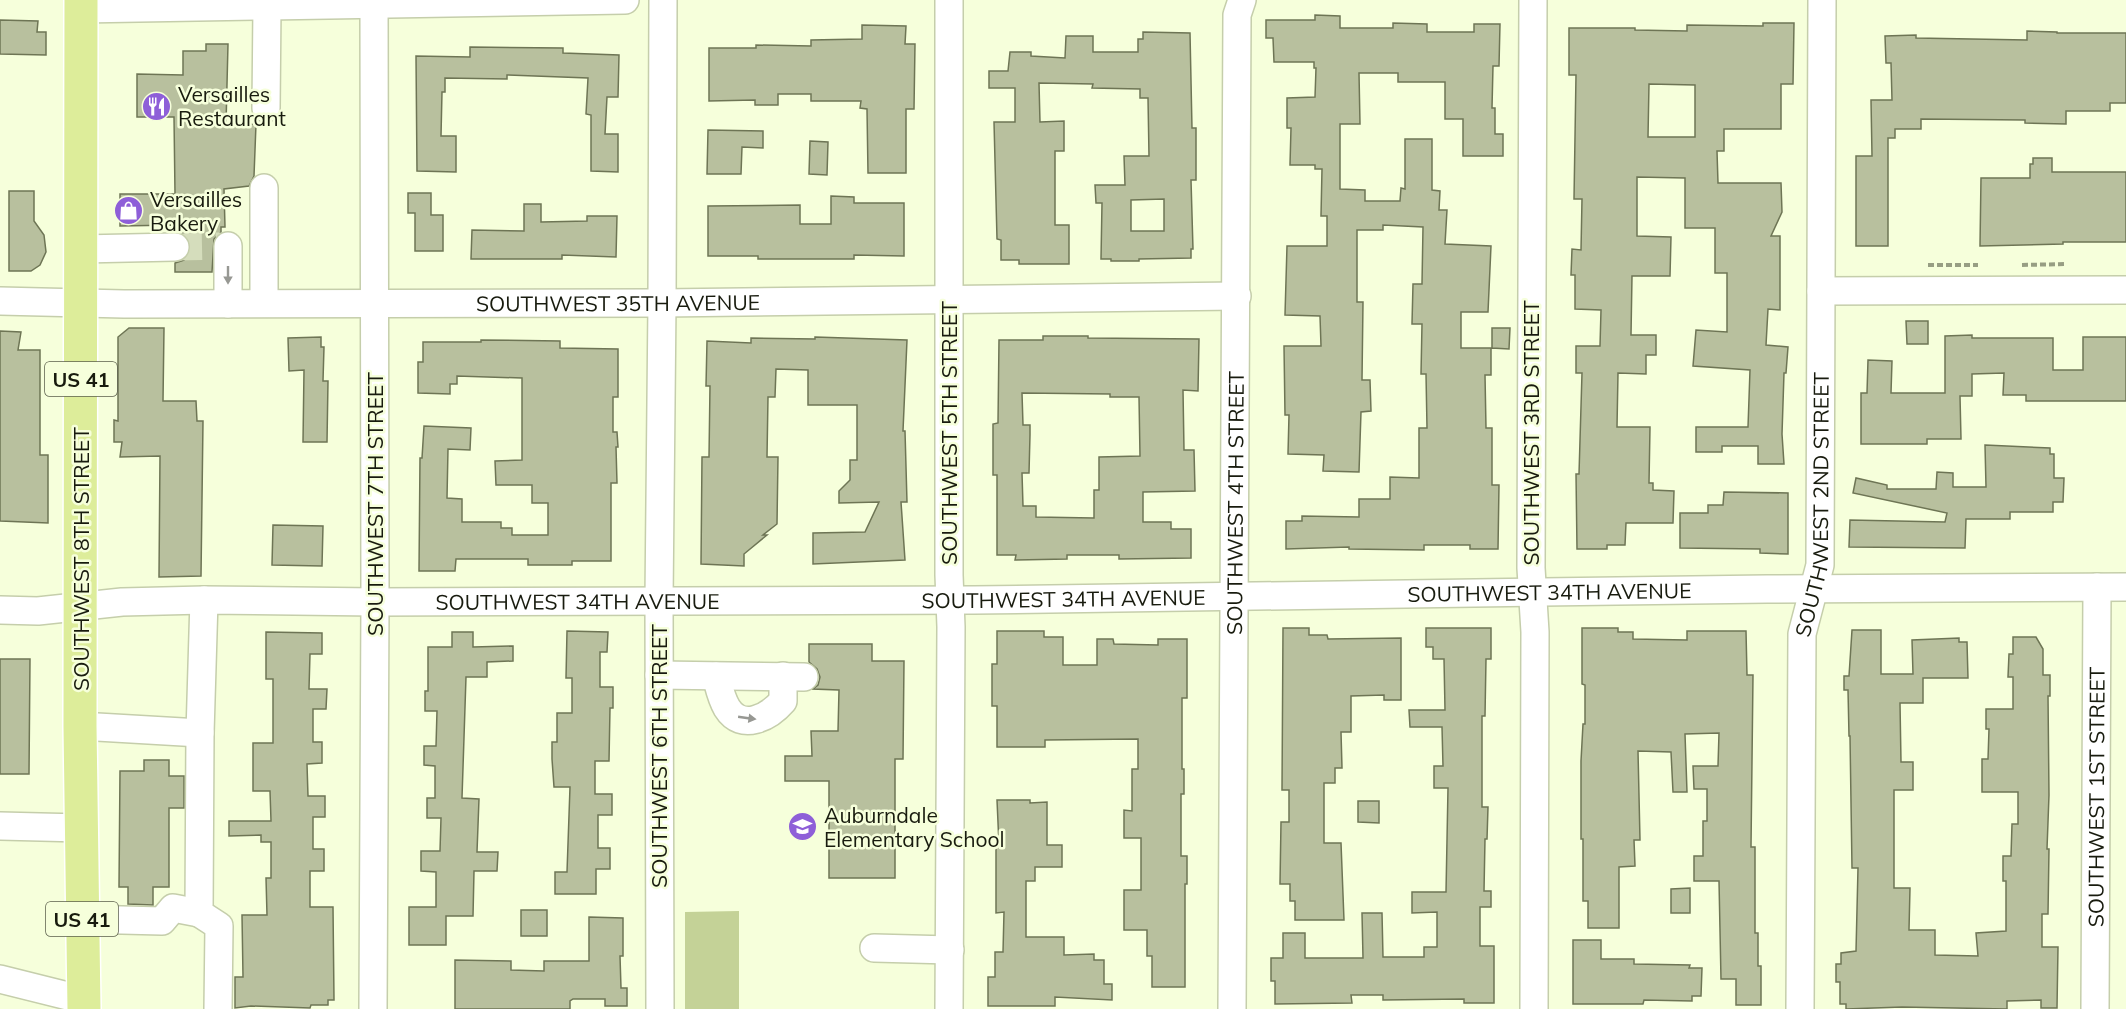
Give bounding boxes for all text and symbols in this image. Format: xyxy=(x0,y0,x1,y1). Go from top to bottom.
place label: Versailles Restaurant xyxy=(178,81,286,131)
restaurant icon: Versailles Restaurant xyxy=(141,90,173,122)
place label: Versailles Bakery xyxy=(150,186,242,236)
shop icon: Versailles Bakery xyxy=(113,195,145,227)
one-way arrow xyxy=(223,265,233,284)
street label: SOUTHWEST 35TH AVENUE xyxy=(476,289,760,316)
street label: SOUTHWEST 3RD STREET xyxy=(1518,300,1544,566)
street label: SOUTHWEST 5TH STREET xyxy=(936,301,962,565)
road number: US 41 xyxy=(45,362,117,396)
street label: SOUTHWEST 4TH STREET xyxy=(1221,371,1249,635)
street label: SOUTHWEST 7TH STREET xyxy=(362,372,388,636)
street label: SOUTHWEST 2ND STREET xyxy=(1789,372,1834,639)
street label: SOUTHWEST 8TH STREET xyxy=(68,427,94,691)
street label: SOUTHWEST 34TH AVENUE xyxy=(1407,577,1692,607)
street label: SOUTHWEST 34TH AVENUE xyxy=(921,584,1206,613)
street label: SOUTHWEST 34TH AVENUE xyxy=(435,588,720,615)
street label: SOUTHWEST 6TH STREET xyxy=(646,624,672,888)
street label: SOUTHWEST 1ST STREET xyxy=(2082,666,2110,927)
one-way arrow xyxy=(738,714,757,723)
place label: Auburndale Elementary School xyxy=(824,802,1005,852)
school or university icon: Auburndale Elementary School xyxy=(787,811,819,843)
road number: US 41 xyxy=(46,902,118,936)

